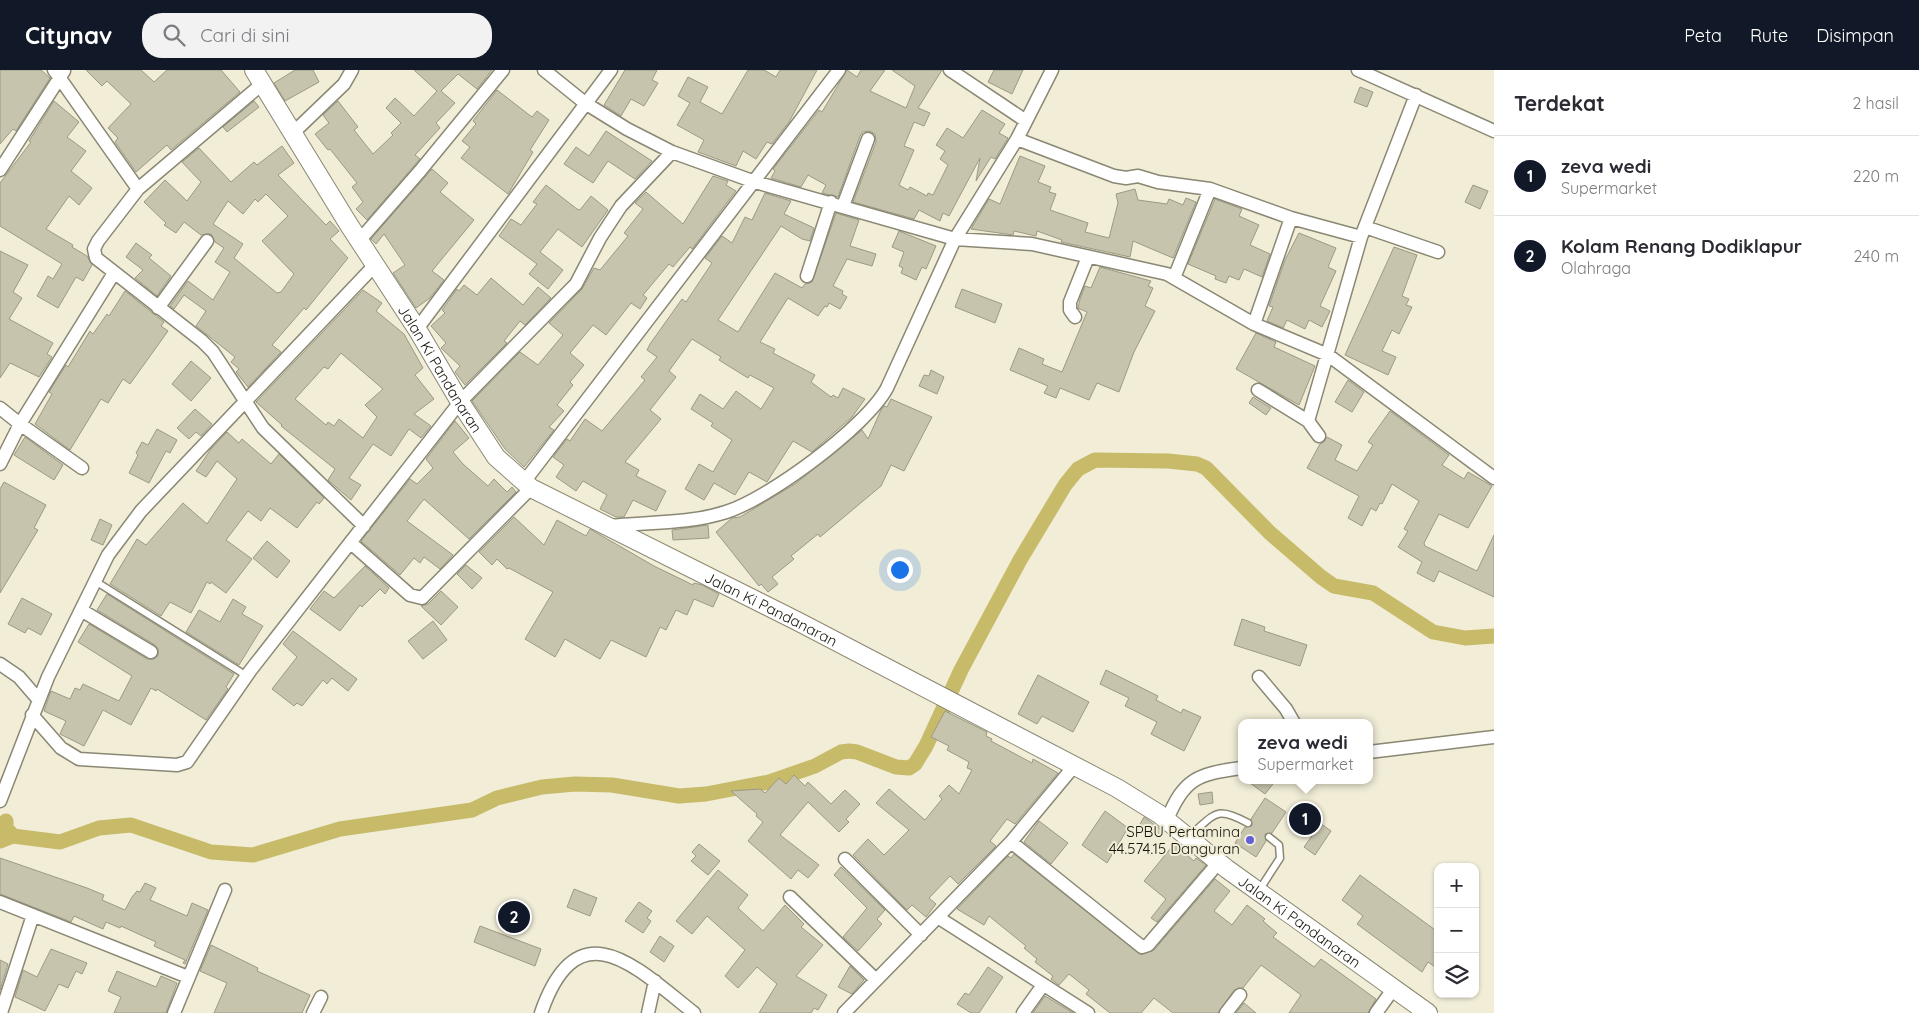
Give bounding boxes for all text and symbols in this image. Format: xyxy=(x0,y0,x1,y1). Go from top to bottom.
search box xyxy=(142,13,492,58)
text: Citynav xyxy=(25,20,112,50)
icon: search xyxy=(160,21,188,49)
text: Cari di sini xyxy=(200,23,289,47)
text: Peta xyxy=(1684,24,1722,47)
text: Rute xyxy=(1750,24,1788,47)
text: Disimpan xyxy=(1816,24,1894,47)
text: Terdekat xyxy=(1514,90,1605,116)
text: 2 hasil xyxy=(1852,93,1899,113)
text: zeva wedi xyxy=(1561,154,1651,178)
text: 1 xyxy=(1527,166,1533,186)
text: 220 m xyxy=(1853,166,1899,186)
text: Supermarket xyxy=(1561,178,1657,198)
text: Kolam Renang Dodiklapur xyxy=(1561,234,1802,258)
text: 2 xyxy=(1525,246,1535,266)
text: 240 m xyxy=(1853,246,1899,266)
text: Olahraga xyxy=(1561,258,1631,278)
street label: Jalan Ki Pandanaran xyxy=(394,301,487,436)
your location xyxy=(887,557,913,583)
street label: Jalan Ki Pandanaran xyxy=(702,567,841,650)
popup xyxy=(1238,719,1373,784)
text: zeva wedi xyxy=(1257,730,1348,754)
text: Supermarket xyxy=(1257,754,1354,774)
pin: 1 xyxy=(1289,800,1321,838)
place label: SPBU Pertamina 44.574.15 Danguran xyxy=(1109,822,1240,858)
marker: SPBU Pertamina 44.574.15 Danguran xyxy=(1244,834,1256,846)
map controls xyxy=(1434,863,1479,998)
button: + xyxy=(1434,863,1479,908)
street label: Jalan Ki Pandanaran xyxy=(1235,871,1365,972)
pin: 2 xyxy=(498,898,530,936)
button: − xyxy=(1434,908,1479,953)
button: layers xyxy=(1434,953,1479,998)

